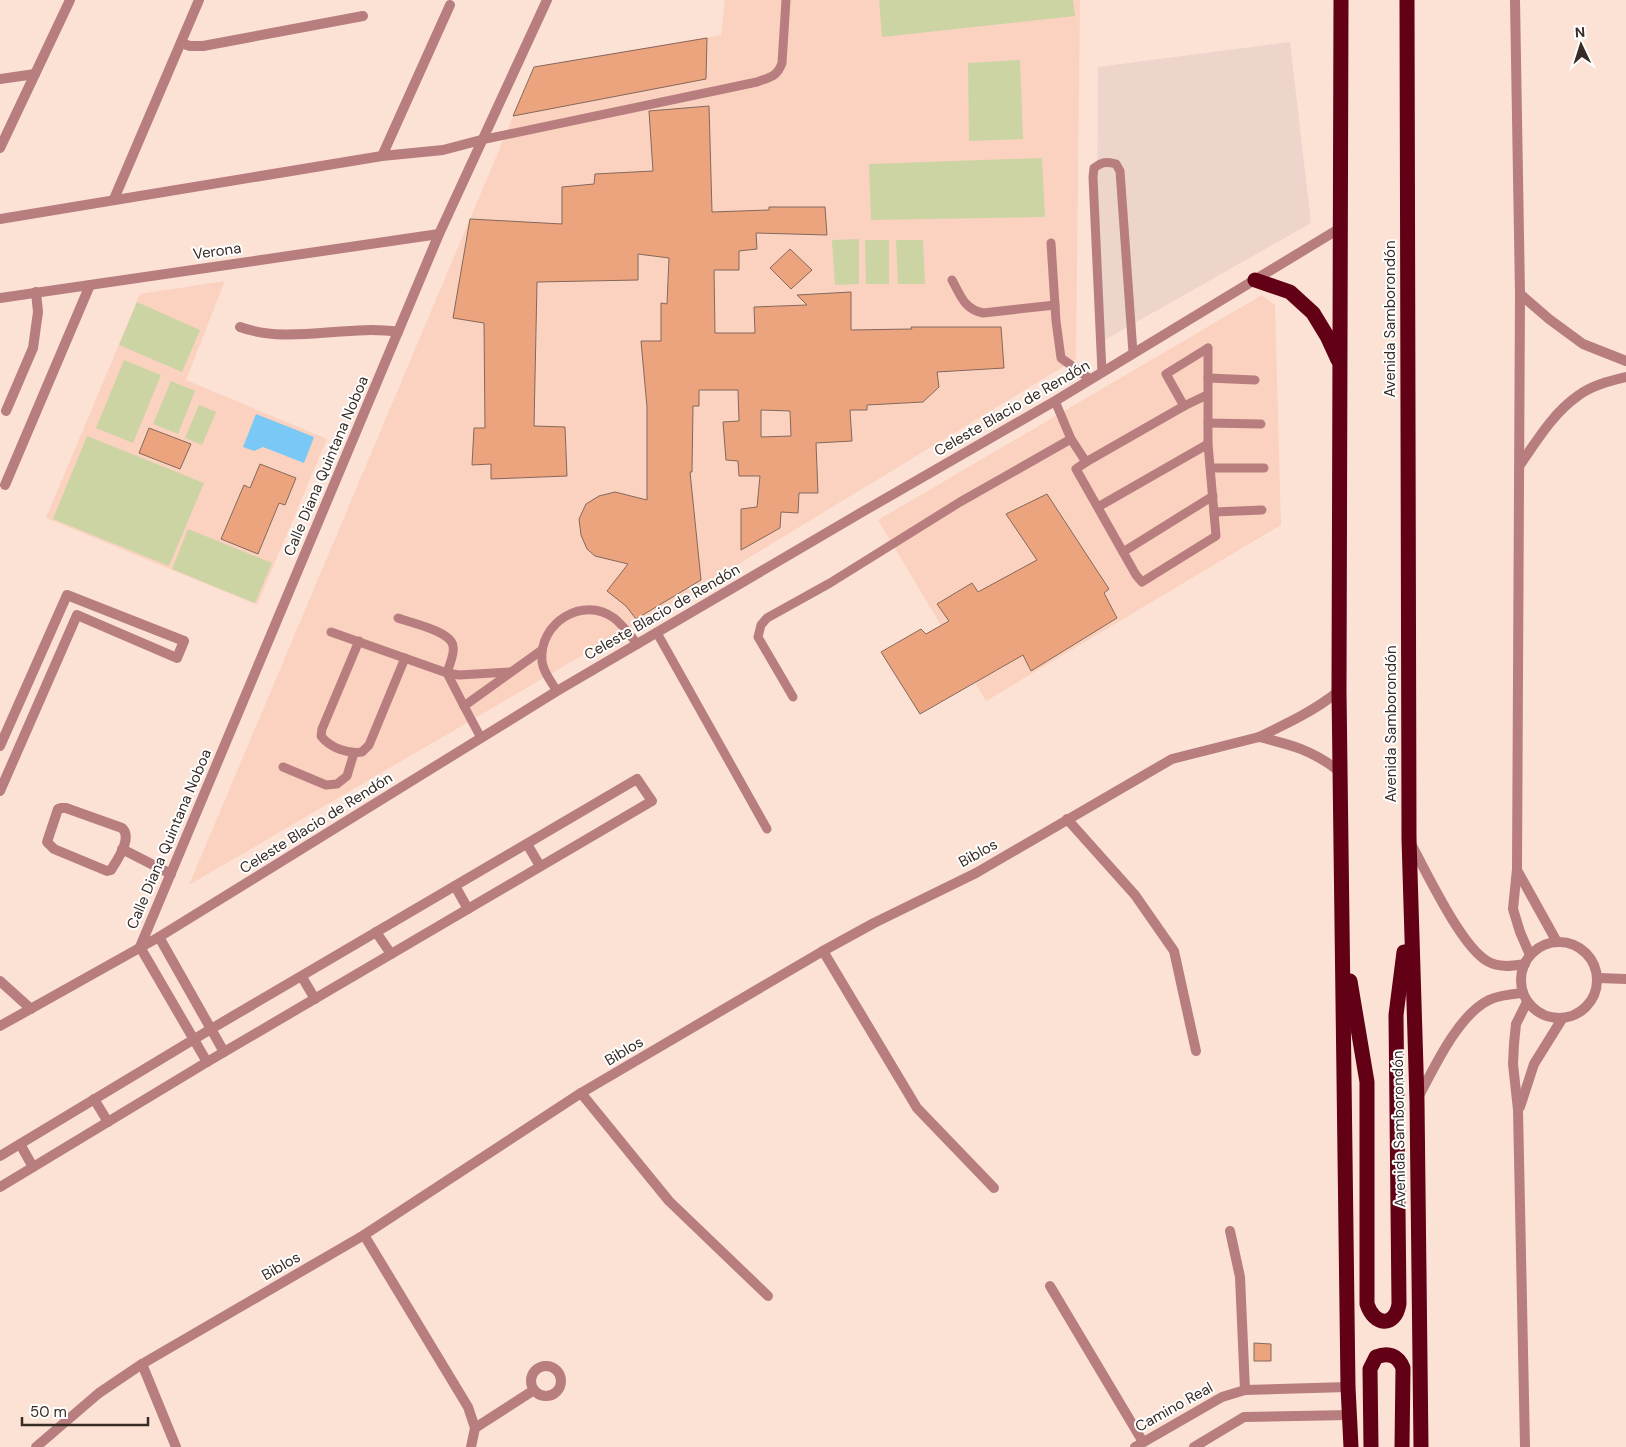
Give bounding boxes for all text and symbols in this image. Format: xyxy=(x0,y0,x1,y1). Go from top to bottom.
north arrow xyxy=(1556,20,1606,70)
text: N xyxy=(1574,23,1586,41)
street label: Verona xyxy=(192,238,242,264)
street label: Avenida Samborondón xyxy=(1380,240,1400,398)
street label: Celeste Blacio de Rendón xyxy=(931,355,1093,461)
street label: Calle Diana Quintana Noboa xyxy=(279,373,373,559)
street label: Celeste Blacio de Rendón xyxy=(581,559,743,665)
street label: Avenida Samborondón xyxy=(1381,645,1401,803)
street label: Calle Diana Quintana Noboa xyxy=(122,746,216,932)
street label: Celeste Blacio de Rendón xyxy=(236,768,396,878)
street label: Biblos xyxy=(955,834,1001,872)
street label: Biblos xyxy=(601,1032,647,1070)
street label: Avenida Samborondón xyxy=(1388,1050,1410,1208)
street label: Biblos xyxy=(258,1247,304,1285)
street label: Camino Real xyxy=(1132,1377,1216,1437)
scale bar xyxy=(22,1394,149,1426)
text: 50 m xyxy=(30,1402,67,1422)

